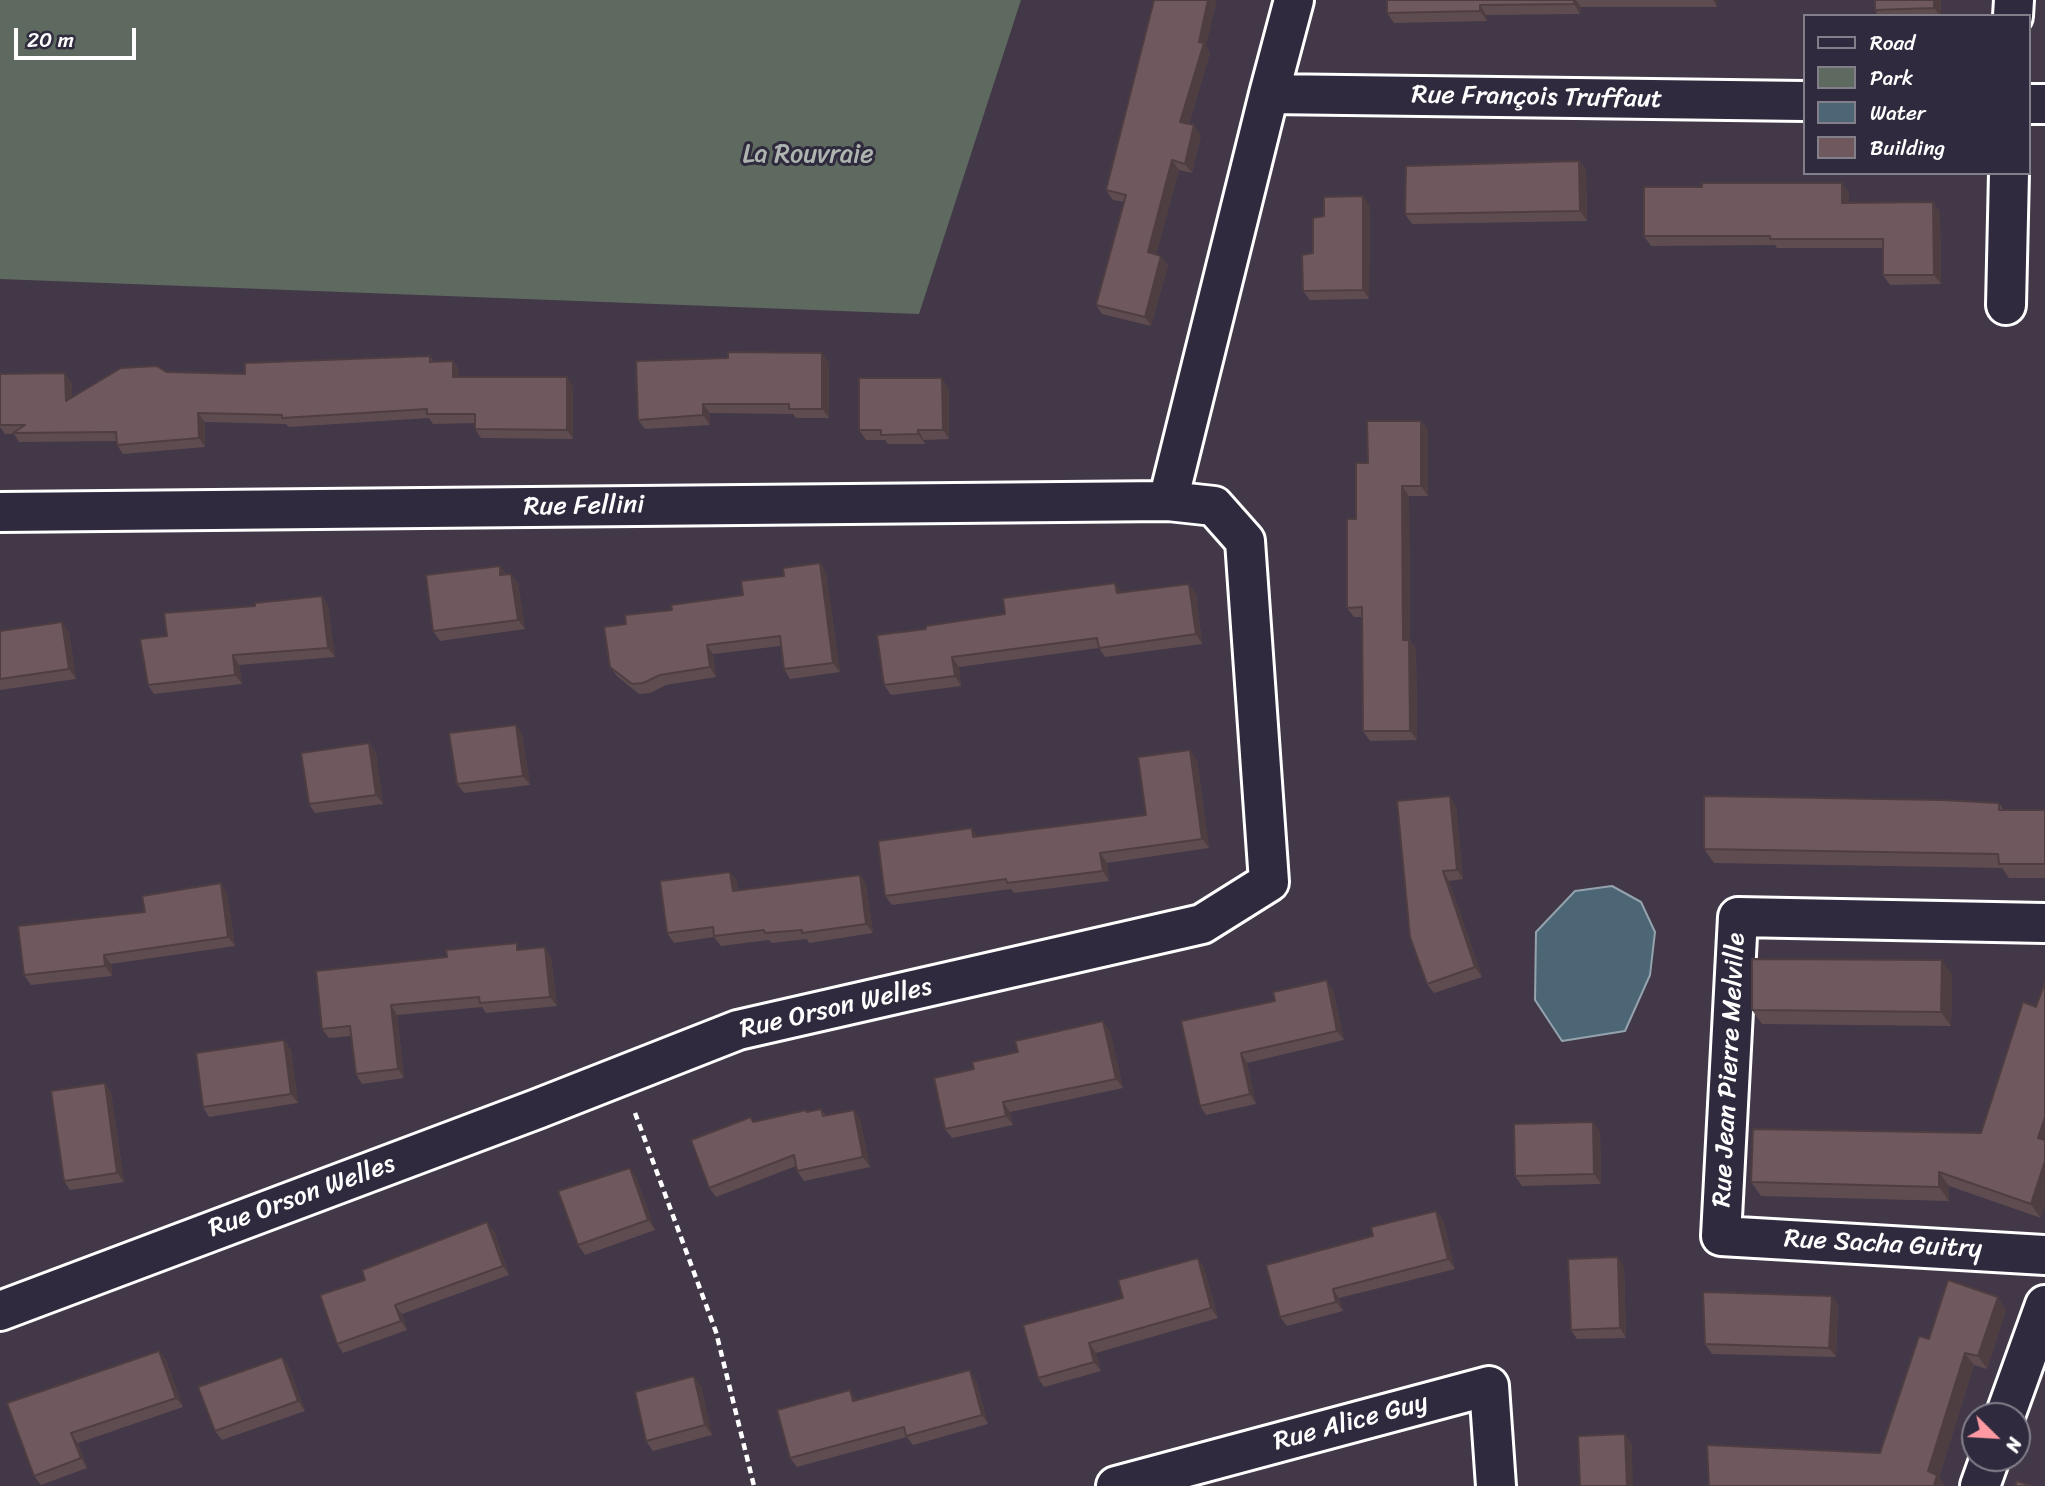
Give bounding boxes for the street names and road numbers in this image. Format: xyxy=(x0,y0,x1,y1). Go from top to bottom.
street label: Rue François Truffaut xyxy=(1411,80,1663,116)
street label: Rue Fellini xyxy=(523,490,645,524)
street label: Rue Jean Pierre Melville xyxy=(1707,932,1753,1208)
street label: Rue Orson Welles xyxy=(737,972,935,1046)
street label: Rue Orson Welles xyxy=(205,1149,399,1245)
street label: Rue Sacha Guitry xyxy=(1783,1224,1983,1266)
street label: Rue Alice Guy xyxy=(1271,1387,1431,1459)

